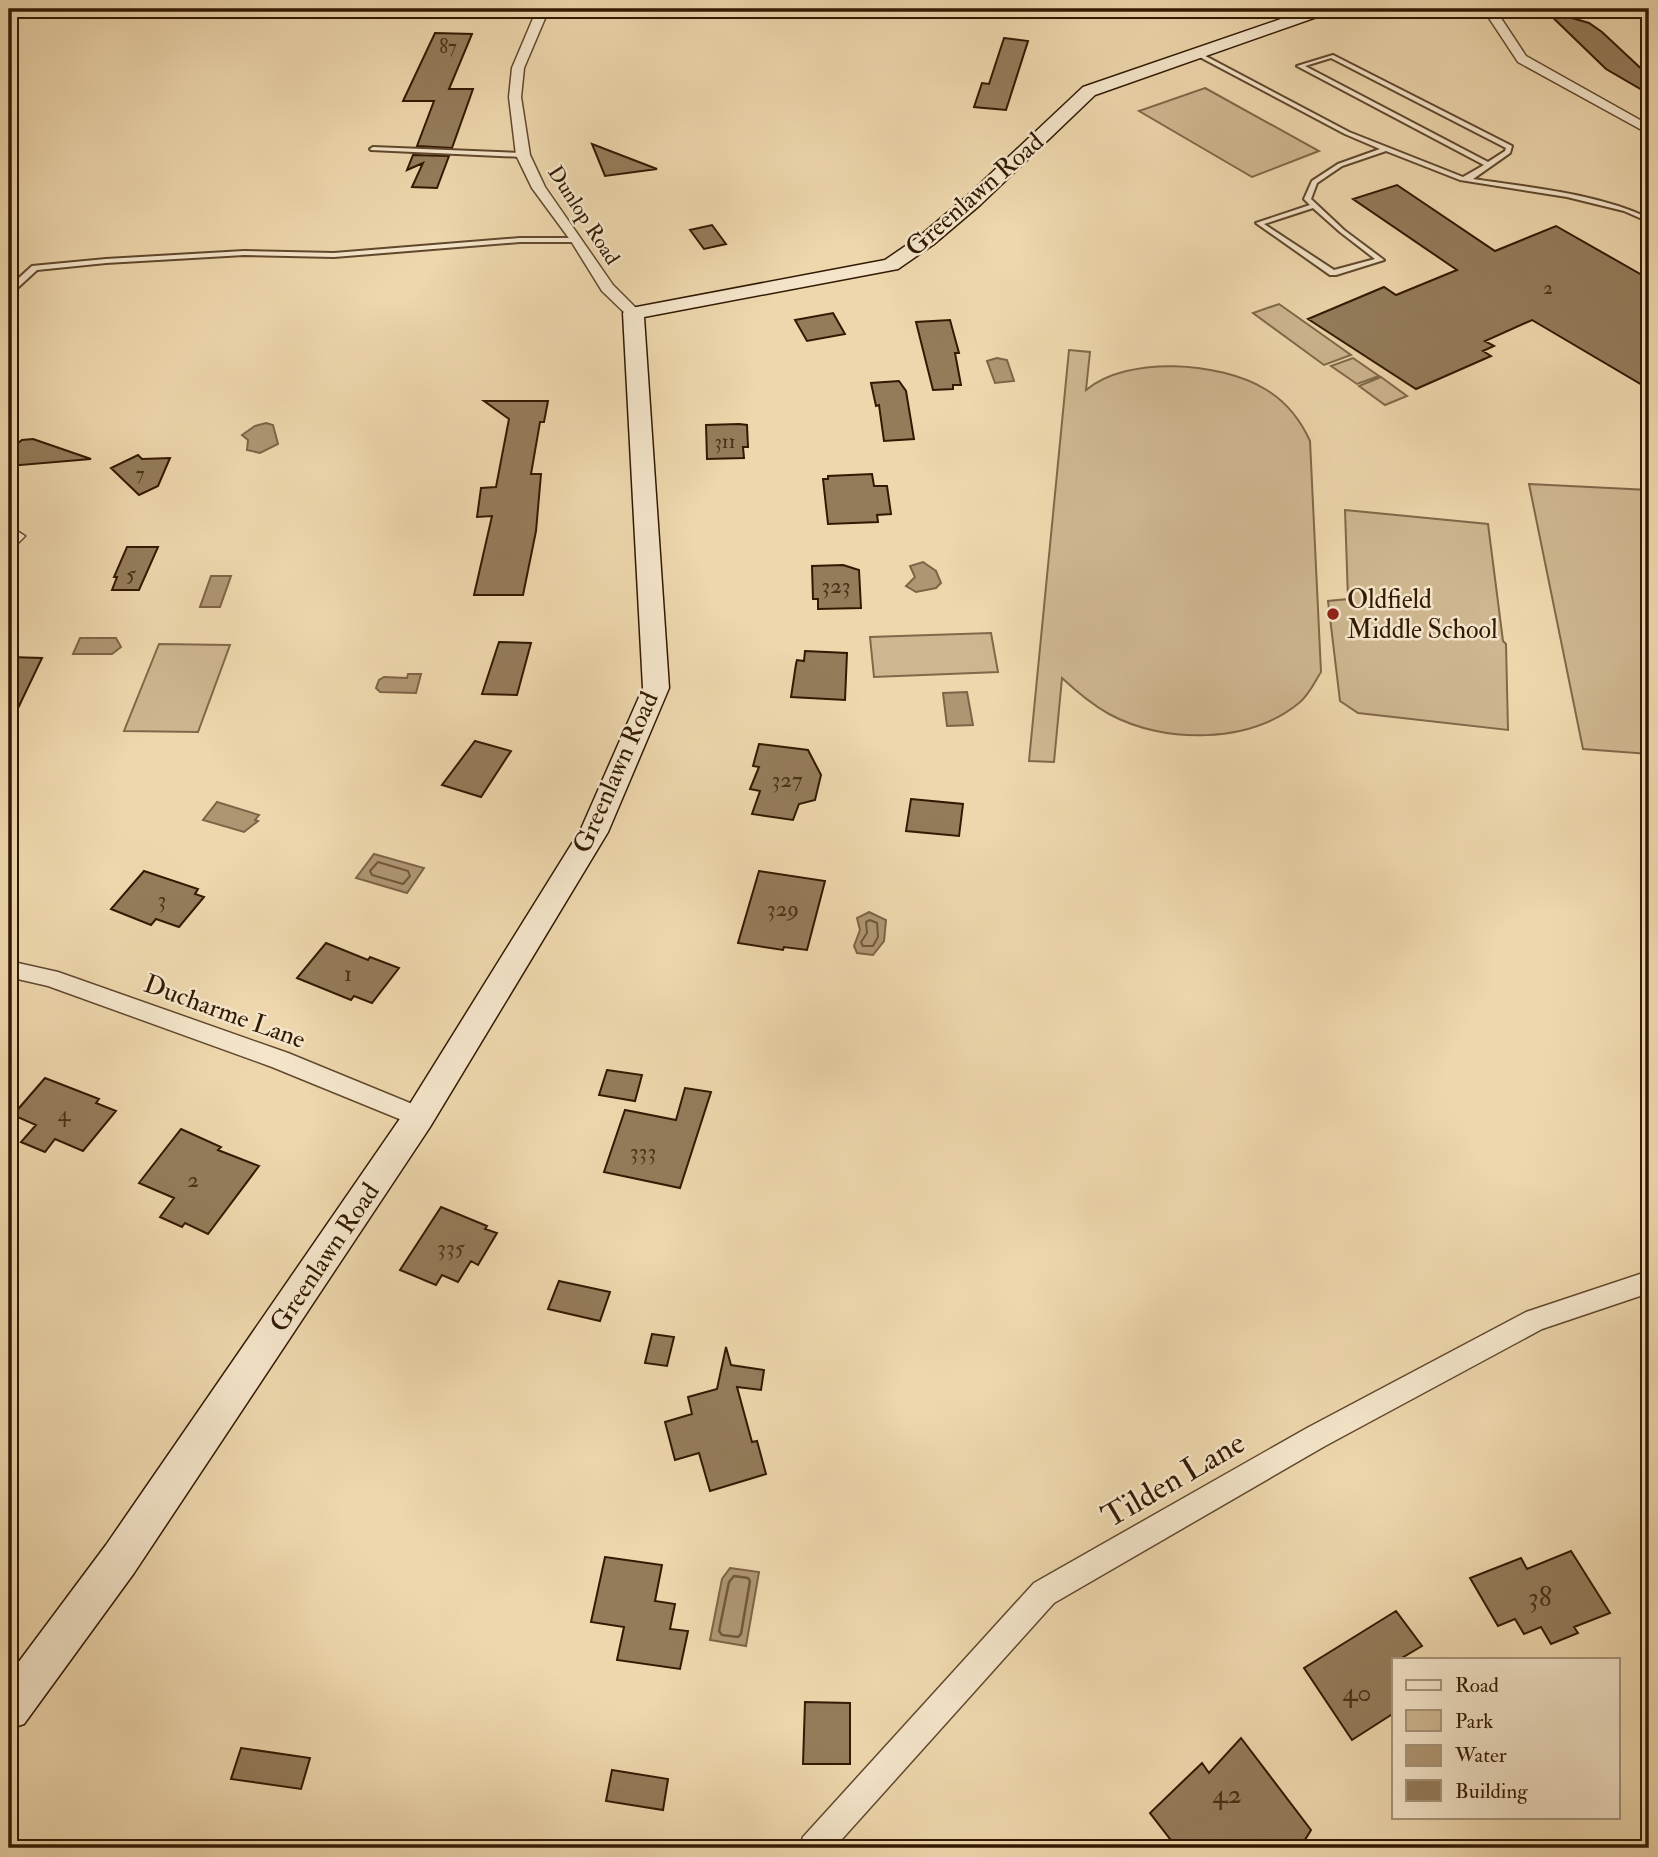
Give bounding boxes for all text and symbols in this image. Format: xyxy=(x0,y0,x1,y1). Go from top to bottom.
house number: 87 xyxy=(439,35,457,59)
street label: Greenlawn Road xyxy=(899,126,1051,264)
street label: Dunlop Road xyxy=(541,160,626,271)
house number: 2 xyxy=(1543,276,1553,300)
house number: 311 xyxy=(715,430,735,454)
house number: 7 xyxy=(136,462,145,486)
house number: 5 xyxy=(126,559,136,588)
house number: 323 xyxy=(821,571,851,600)
place label: Oldfield Middle School xyxy=(1347,584,1498,646)
marker: Oldfield Middle School xyxy=(1325,606,1341,622)
street label: Greenlawn Road xyxy=(566,687,666,858)
house number: 327 xyxy=(772,765,803,794)
house number: 3 xyxy=(158,885,166,914)
house number: 329 xyxy=(767,894,799,923)
house number: 1 xyxy=(344,959,352,988)
street label: Ducharme Lane xyxy=(140,968,310,1056)
house number: 4 xyxy=(58,1099,72,1128)
house number: 333 xyxy=(630,1137,656,1166)
house number: 2 xyxy=(187,1165,199,1194)
street label: Greenlawn Road xyxy=(263,1177,387,1338)
house number: 335 xyxy=(437,1233,465,1262)
street label: Tilden Lane xyxy=(1095,1423,1252,1537)
house number: 38 xyxy=(1528,1580,1552,1615)
legend xyxy=(1392,1658,1620,1818)
text: Road xyxy=(1455,1672,1500,1699)
house number: 40 xyxy=(1342,1675,1372,1710)
text: Park xyxy=(1455,1708,1493,1735)
text: Water xyxy=(1454,1742,1507,1769)
house number: 42 xyxy=(1212,1777,1242,1812)
text: Building xyxy=(1455,1778,1528,1805)

